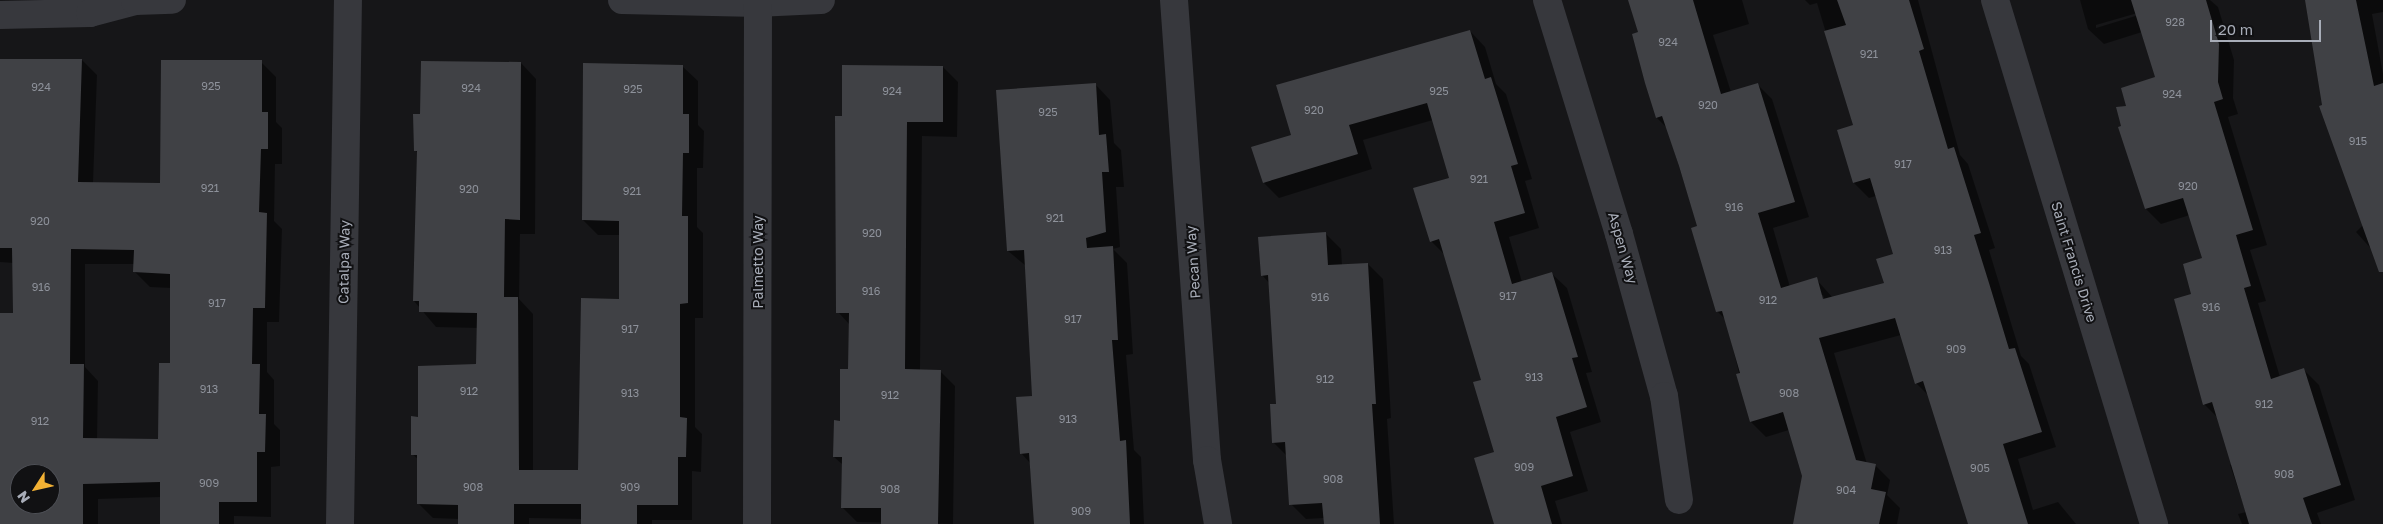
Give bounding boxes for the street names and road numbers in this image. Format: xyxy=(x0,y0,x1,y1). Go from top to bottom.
street label: Saint Francis Drive xyxy=(2048,200,2100,324)
street label: Aspen Way xyxy=(1605,210,1641,286)
street label: Palmetto Way xyxy=(750,215,766,309)
street label: Catalpa Way xyxy=(335,220,353,304)
street label: Pecan Way xyxy=(1182,225,1204,299)

